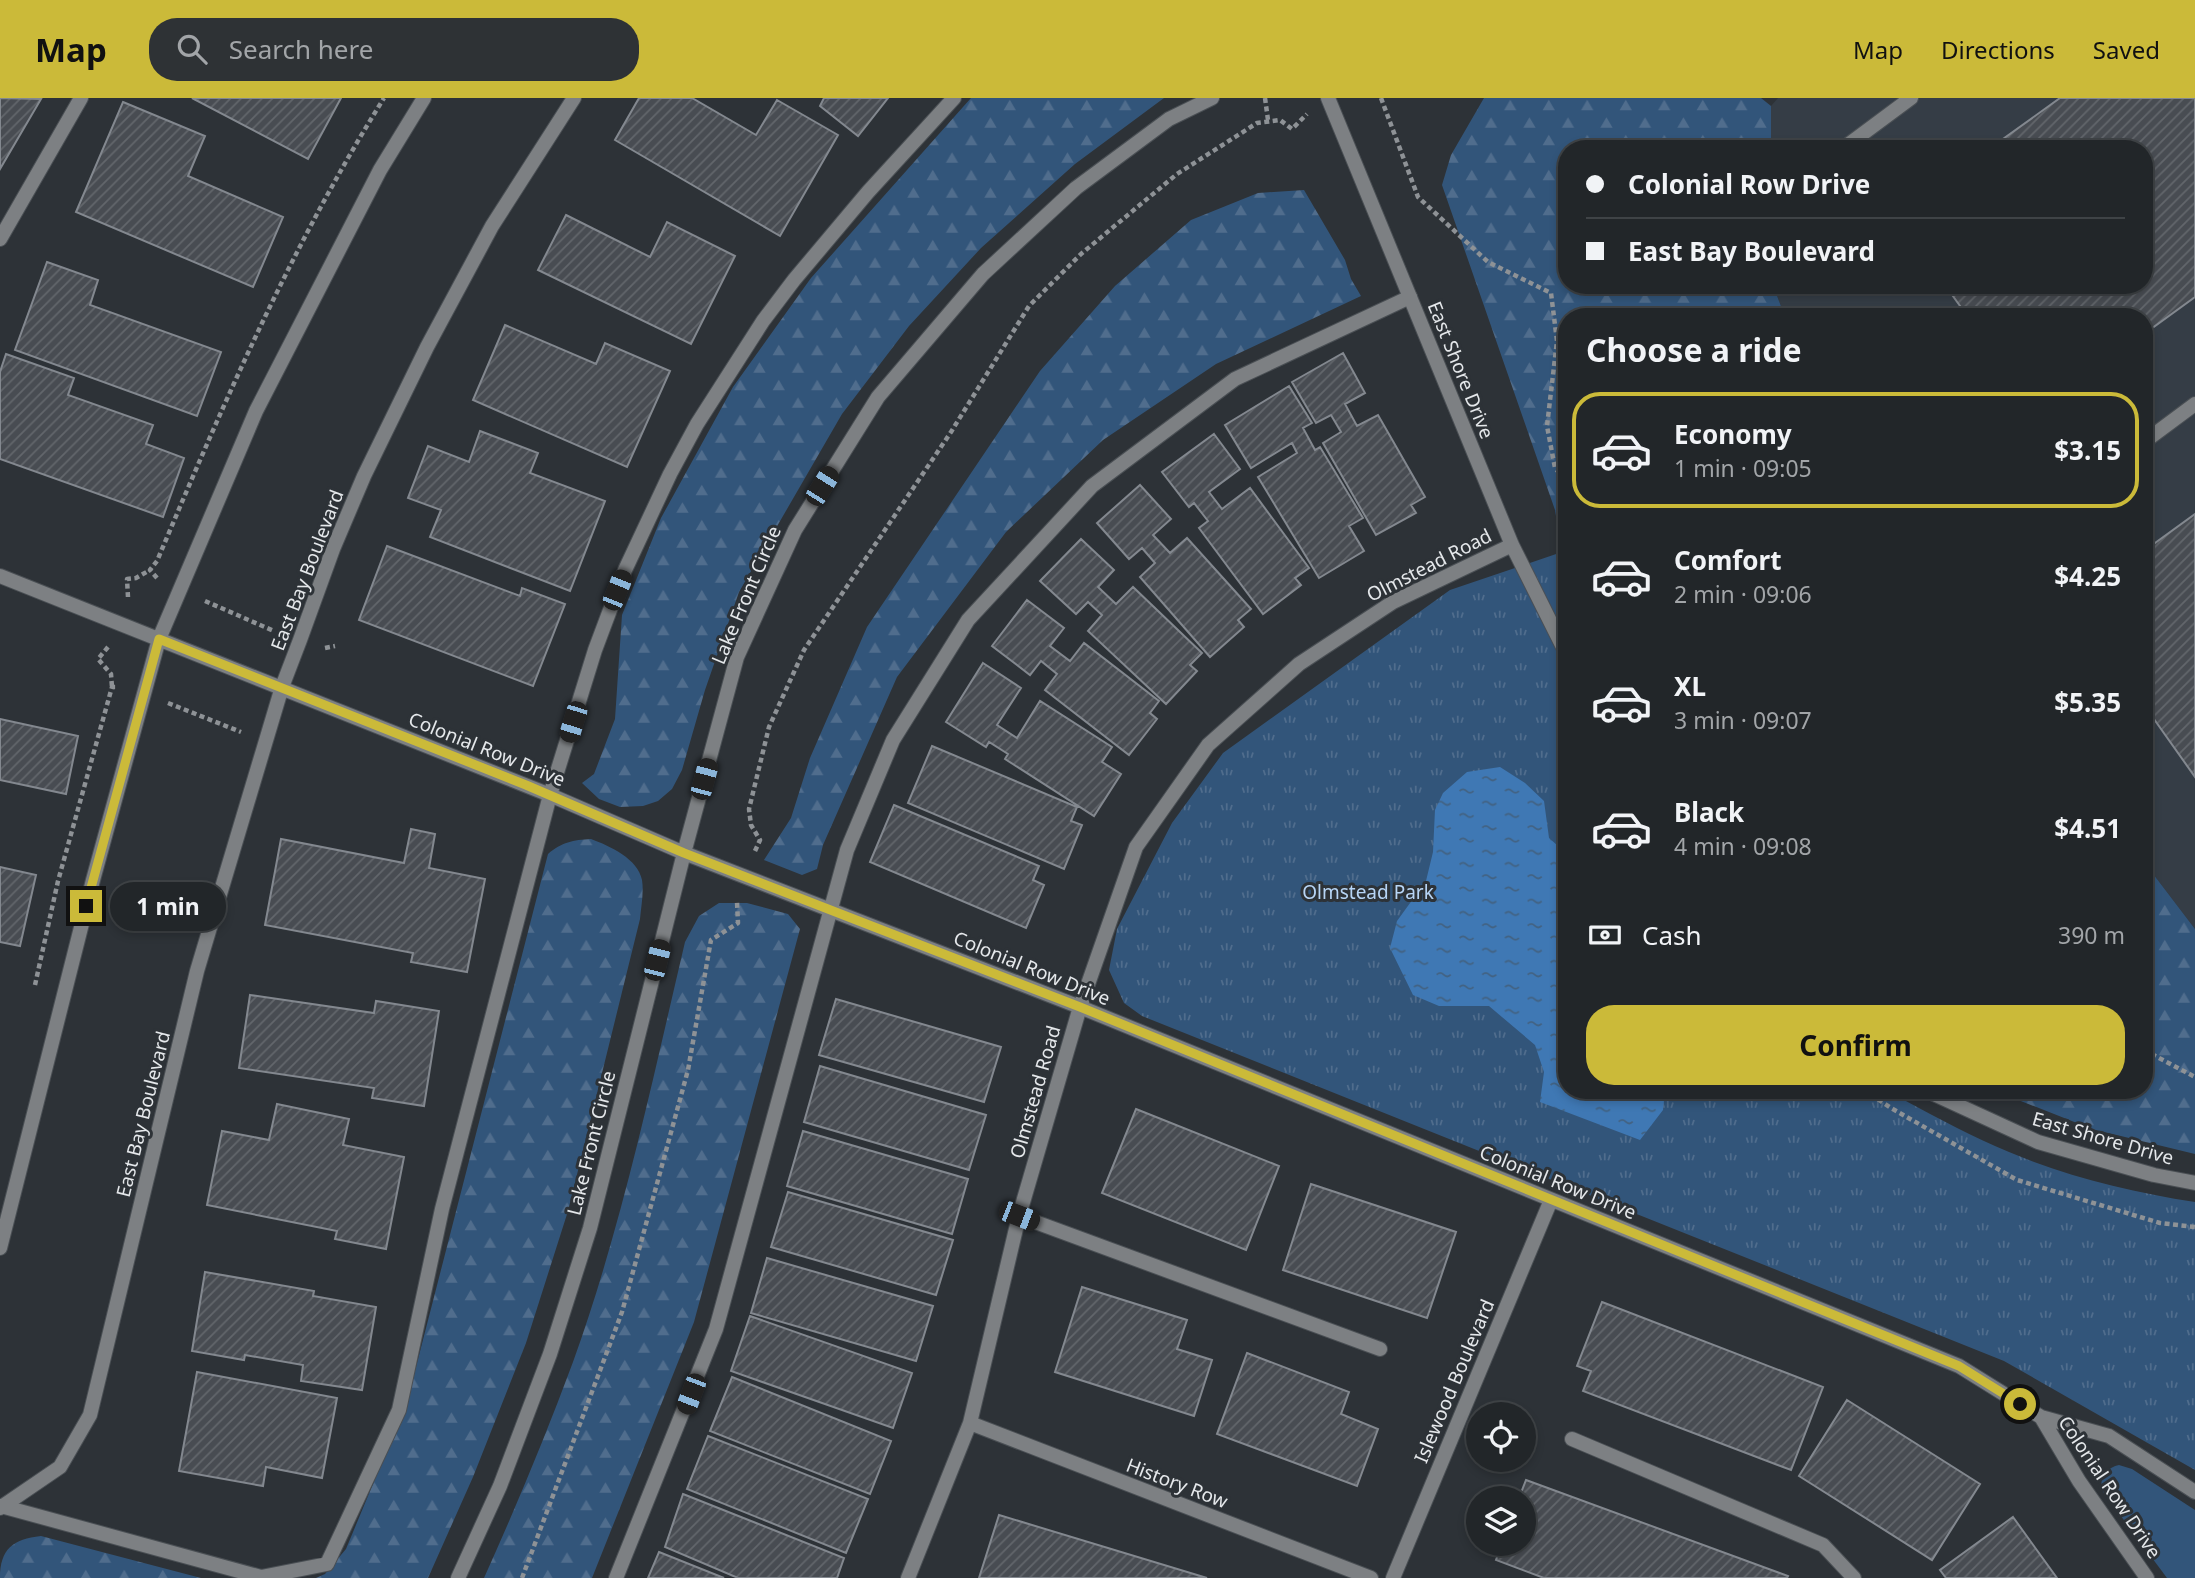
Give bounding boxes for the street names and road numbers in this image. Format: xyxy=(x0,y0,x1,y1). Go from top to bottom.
street label: East Shore Drive xyxy=(1422,297,1500,443)
street label: East Bay Boulevard xyxy=(264,486,350,654)
street label: Lake Front Circle xyxy=(705,522,787,668)
street label: Olmstead Road xyxy=(1362,522,1496,608)
street label: Colonial Row Drive xyxy=(405,706,569,792)
street label: Colonial Row Drive xyxy=(950,925,1114,1011)
street label: Olmstead Road xyxy=(1004,1023,1066,1161)
street label: East Bay Boulevard xyxy=(110,1028,176,1200)
street label: Lake Front Circle xyxy=(560,1068,622,1218)
street label: East Shore Drive xyxy=(2029,1105,2177,1171)
street label: Colonial Row Drive xyxy=(1476,1139,1640,1225)
street label: Islewood Boulevard xyxy=(1408,1295,1500,1467)
street label: Colonial Row Drive xyxy=(2053,1411,2167,1563)
street label: History Row xyxy=(1122,1452,1232,1514)

